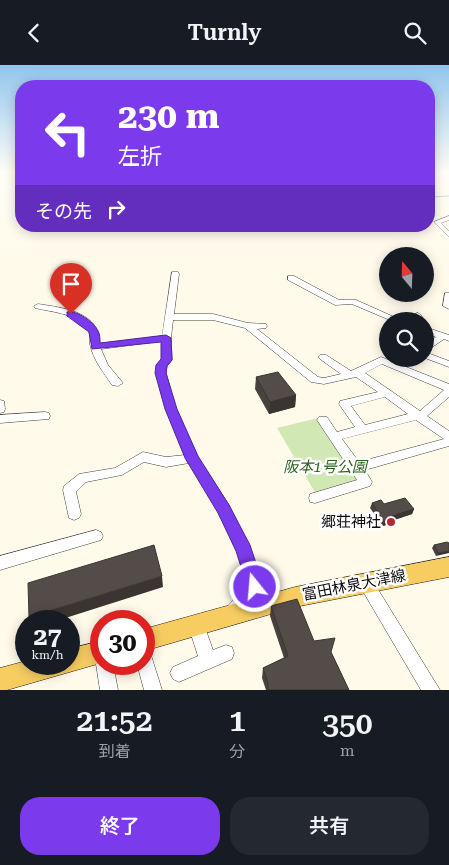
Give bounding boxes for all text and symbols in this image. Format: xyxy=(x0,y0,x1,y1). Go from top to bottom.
icon: back xyxy=(20,19,48,47)
icon: search xyxy=(401,19,429,47)
text: Turnly xyxy=(187,20,262,45)
text: 230 m xyxy=(118,96,219,137)
icon: left xyxy=(35,100,100,165)
text: 左折 xyxy=(118,144,162,169)
icon: right xyxy=(102,195,130,223)
text: その先 xyxy=(35,200,92,223)
north arrow xyxy=(379,247,434,303)
map controls xyxy=(379,247,434,367)
pin xyxy=(50,263,92,314)
icon: arrive xyxy=(57,270,85,298)
button: search xyxy=(379,312,434,367)
park label: 阪本1号公園 xyxy=(283,458,369,476)
place label: 郷荘神社 xyxy=(321,513,381,531)
marker: 郷荘神社 xyxy=(385,516,397,528)
position arrow xyxy=(228,560,280,612)
street label: 富田林泉大津線 xyxy=(301,566,407,604)
speed limit sign: 30 xyxy=(90,610,155,675)
text: 27 xyxy=(33,622,62,651)
text: km/h xyxy=(31,648,64,662)
text: 21:52 xyxy=(76,703,152,738)
text: 1 xyxy=(229,703,246,738)
text: 350 xyxy=(322,706,373,741)
text: m xyxy=(340,741,355,760)
text: 到着 xyxy=(98,742,130,761)
text: 分 xyxy=(229,742,245,761)
button: 終了 xyxy=(20,797,220,855)
button: 共有 xyxy=(230,797,429,855)

